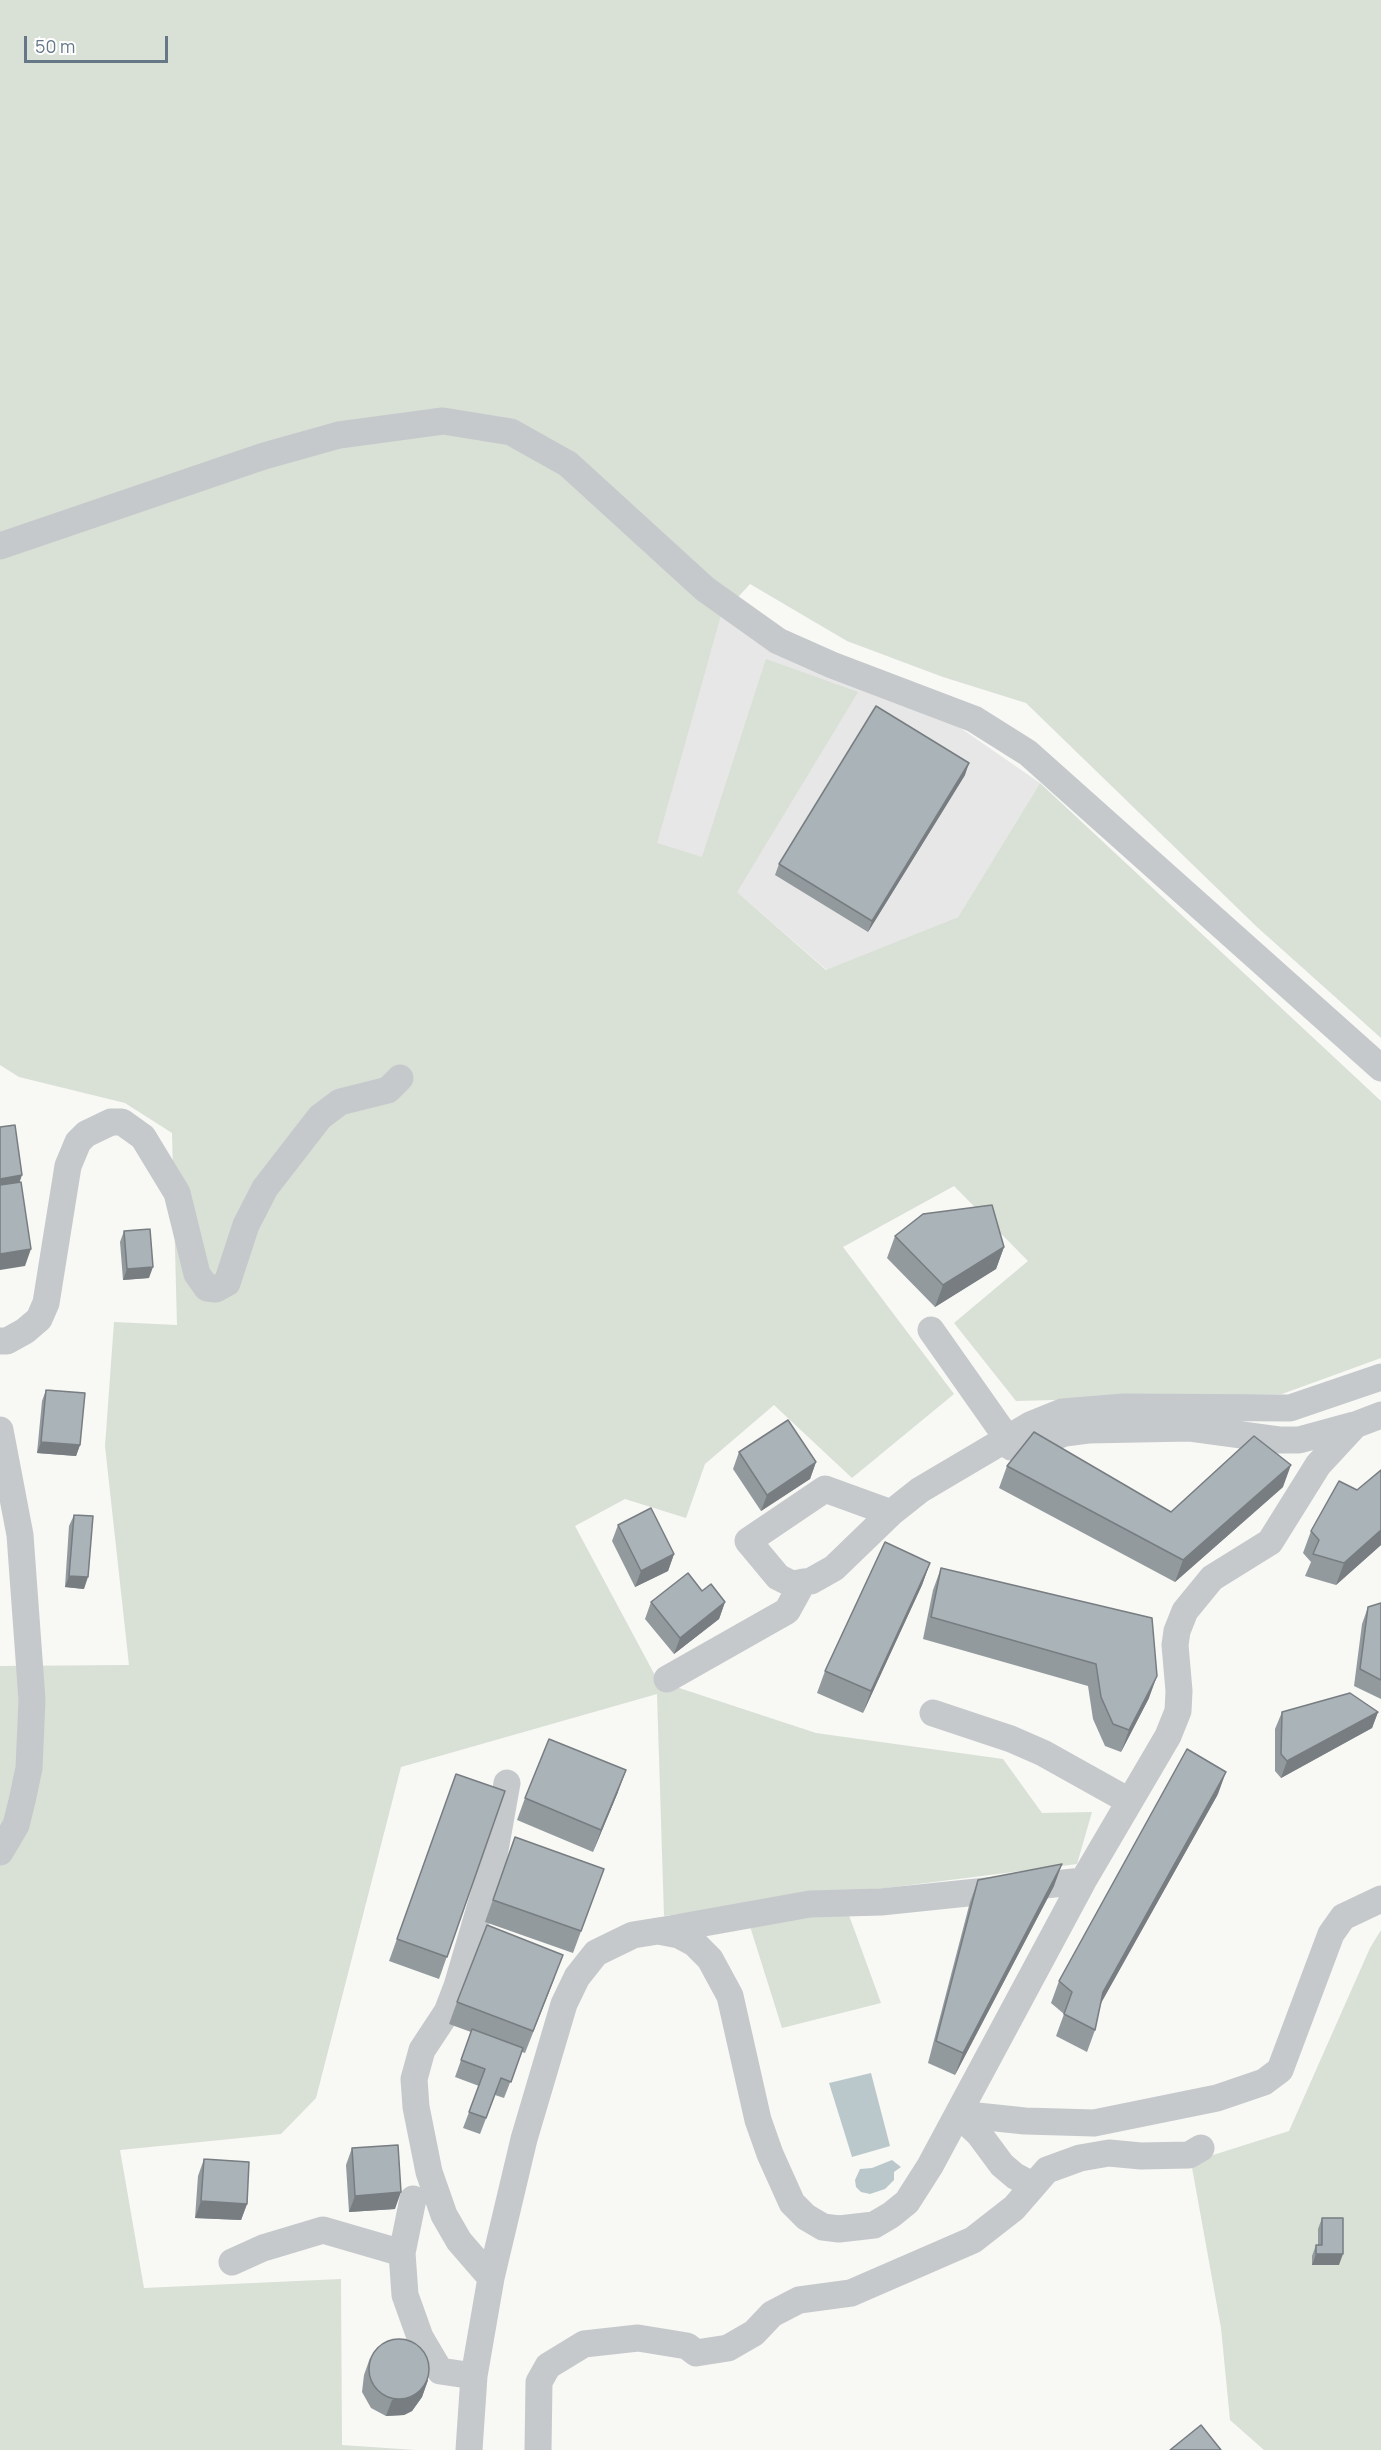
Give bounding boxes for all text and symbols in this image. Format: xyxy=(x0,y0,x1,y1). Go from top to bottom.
scale bar xyxy=(27,24,171,62)
text: 50 m xyxy=(35,34,75,58)

